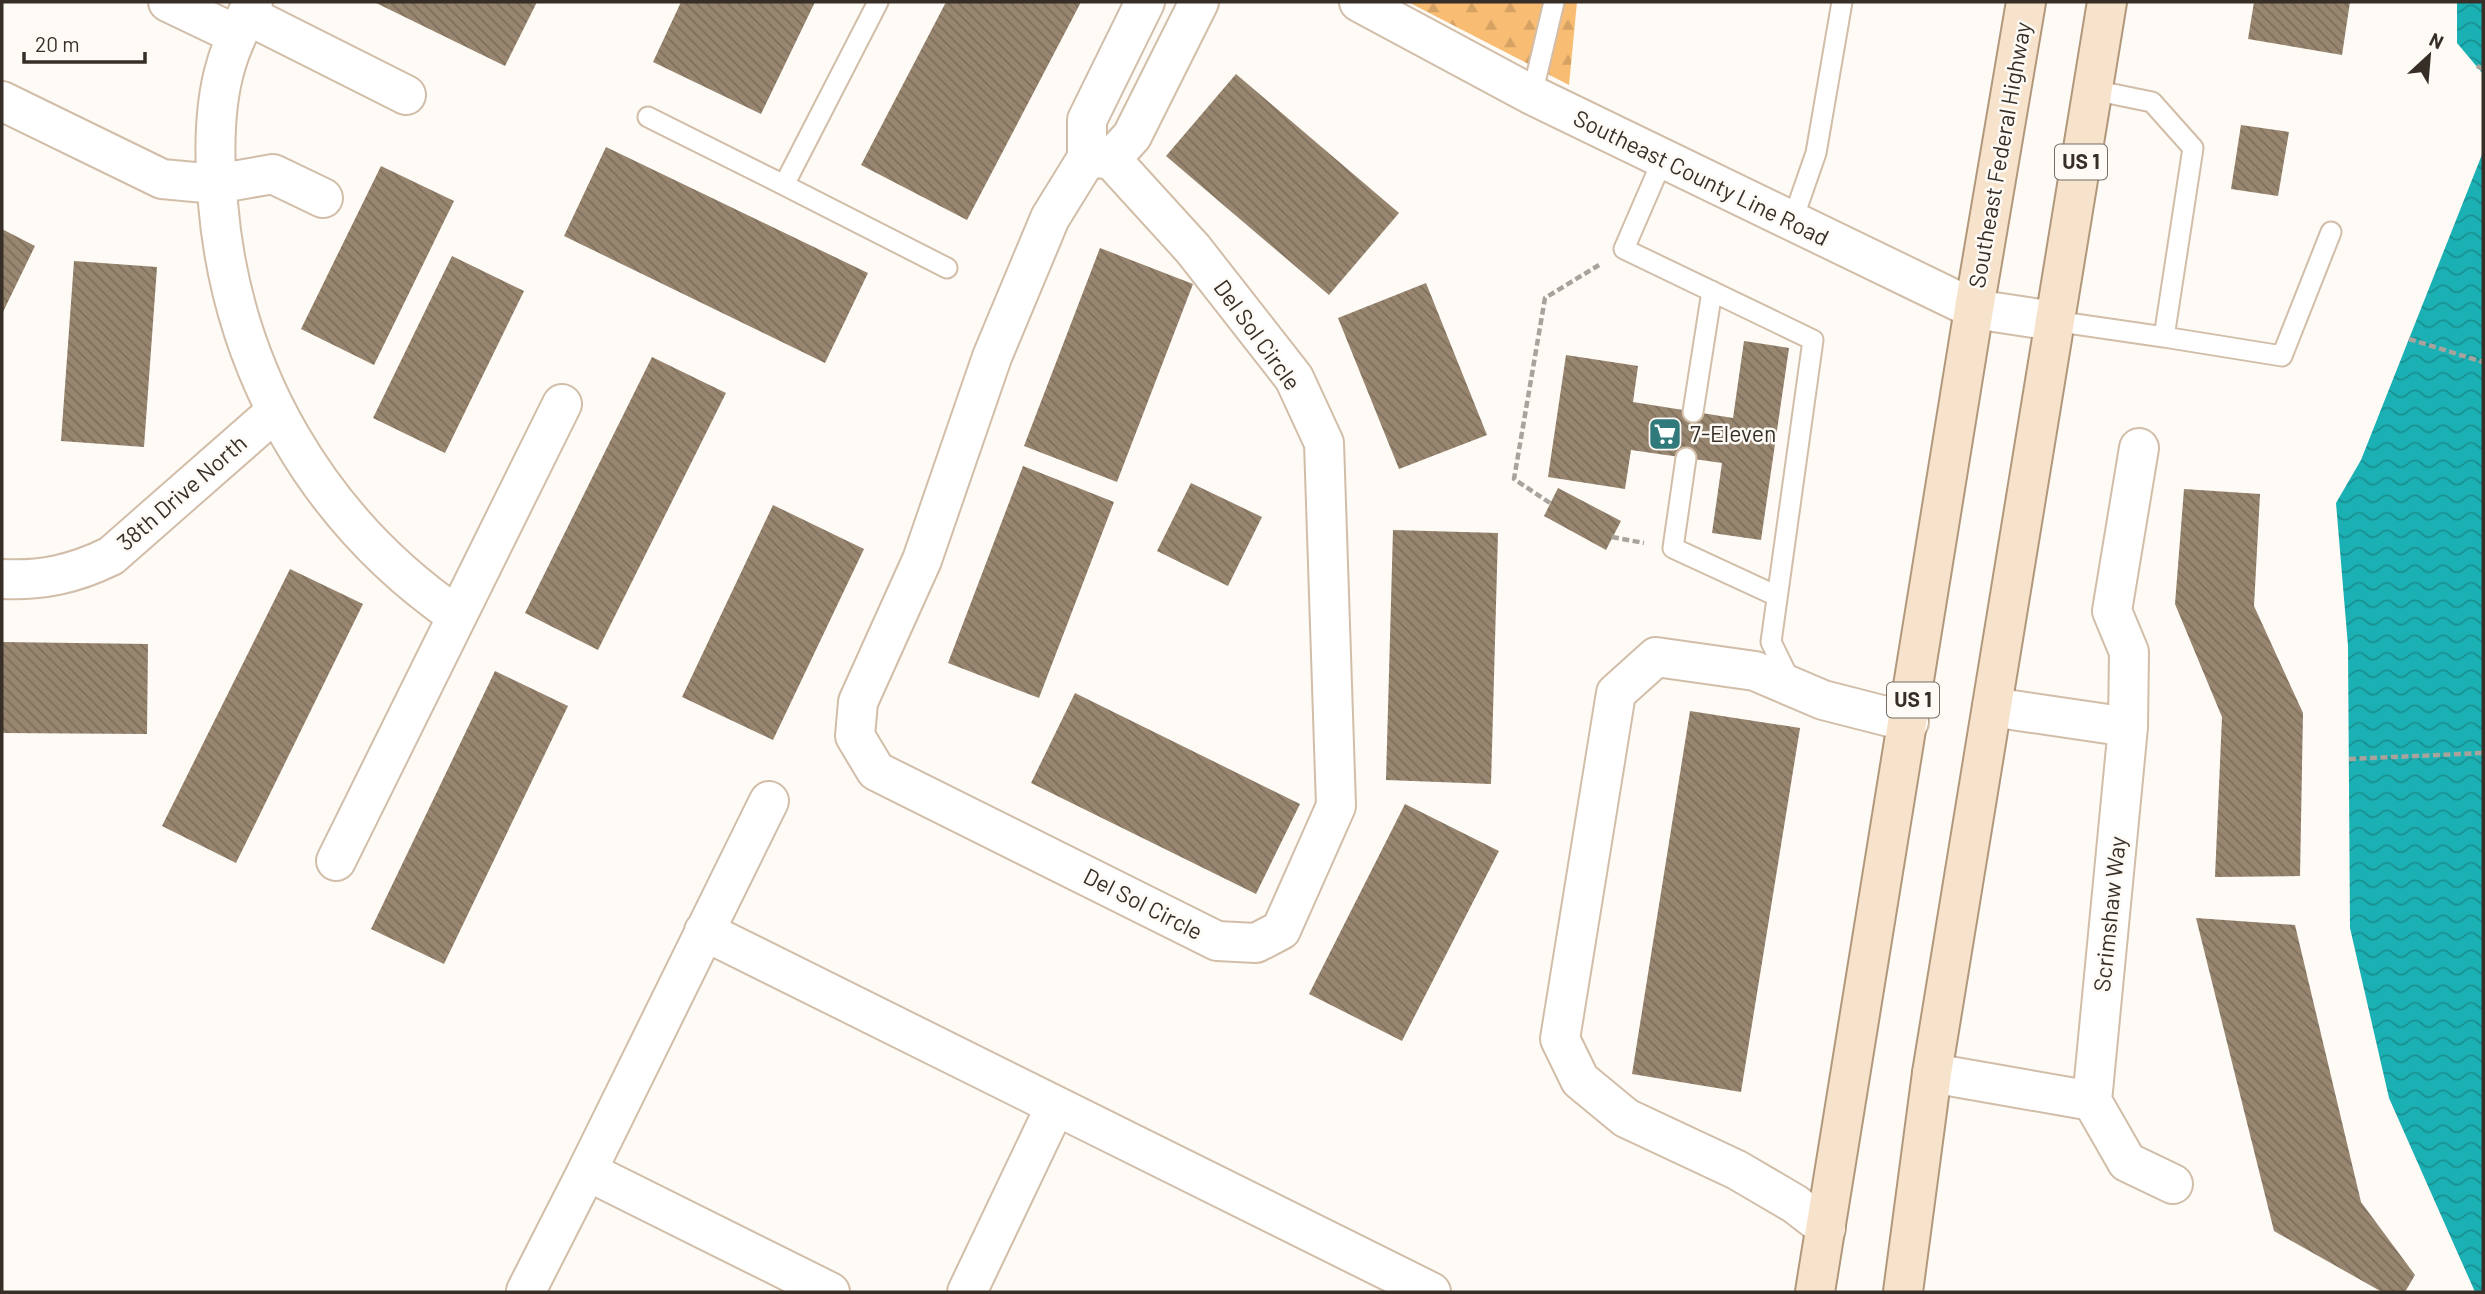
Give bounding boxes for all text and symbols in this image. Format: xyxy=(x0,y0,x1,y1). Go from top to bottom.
street label: Southeast Federal Highway xyxy=(1962,19,2036,290)
scale bar xyxy=(24,21,145,65)
north arrow xyxy=(2394,21,2464,91)
text: N xyxy=(2426,27,2447,53)
text: 20 m xyxy=(35,31,80,56)
street label: Southeast County Line Road xyxy=(1569,103,1834,251)
road number: US 1 xyxy=(2055,144,2107,180)
street label: Del Sol Circle xyxy=(1208,274,1307,395)
supermarket icon: 7-Eleven xyxy=(1646,415,1684,453)
place label: 7-Eleven xyxy=(1690,419,1776,447)
street label: 38th Drive North xyxy=(111,428,252,556)
road number: US 1 xyxy=(1887,682,1939,718)
street label: Scrimshaw Way xyxy=(2087,834,2131,993)
street label: Del Sol Circle xyxy=(1079,861,1208,945)

